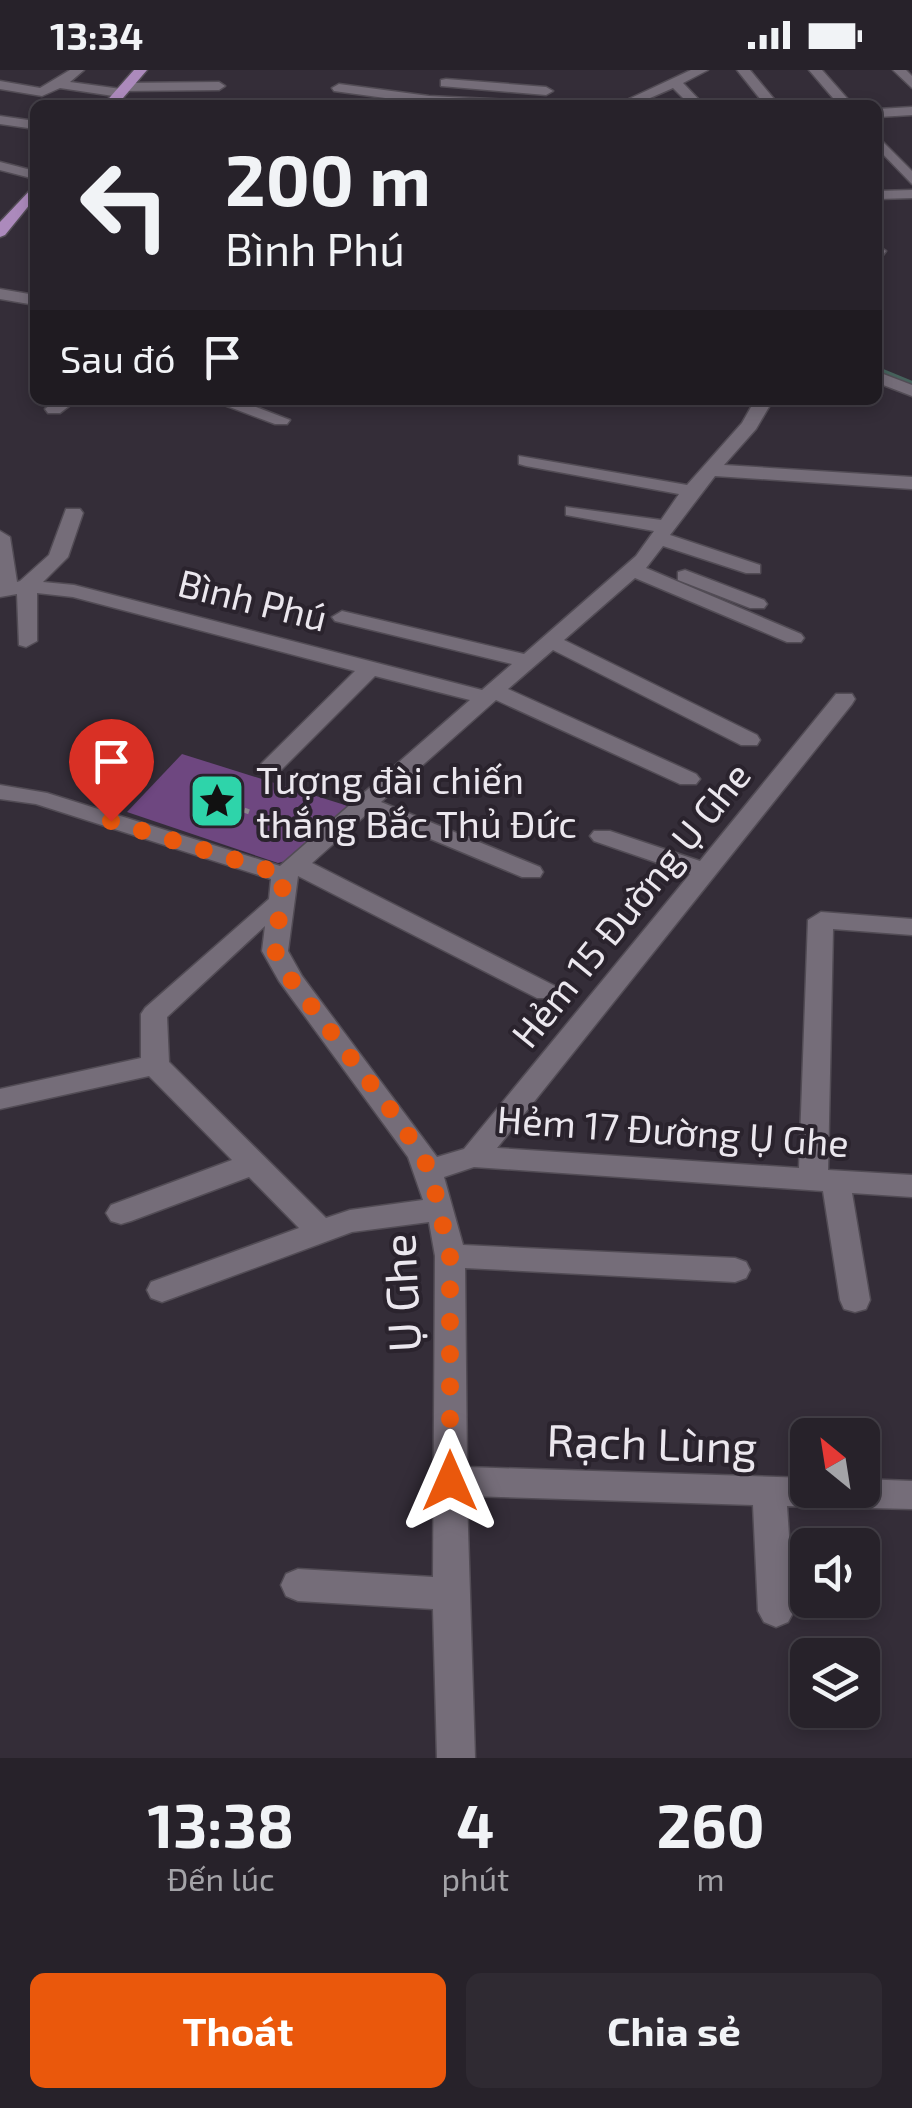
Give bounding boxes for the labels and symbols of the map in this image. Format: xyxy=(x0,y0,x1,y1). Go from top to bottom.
street label: Bình Phú xyxy=(174,558,332,640)
pin xyxy=(69,719,154,822)
street label: Hẻm 15 Đường Ụ Ghe xyxy=(501,752,759,1056)
place label: Tượng đài chiến thắng Bắc Thủ Đức xyxy=(256,756,577,846)
place icon: Tượng đài chiến thắng Bắc Thủ Đức xyxy=(187,771,247,831)
street label: Hẻm 17 Đường Ụ Ghe xyxy=(496,1095,850,1165)
street label: Ụ Ghe xyxy=(370,1232,430,1354)
street label: Rạch Lùng xyxy=(546,1411,758,1473)
north arrow xyxy=(790,1418,880,1508)
position arrow xyxy=(398,1429,502,1533)

